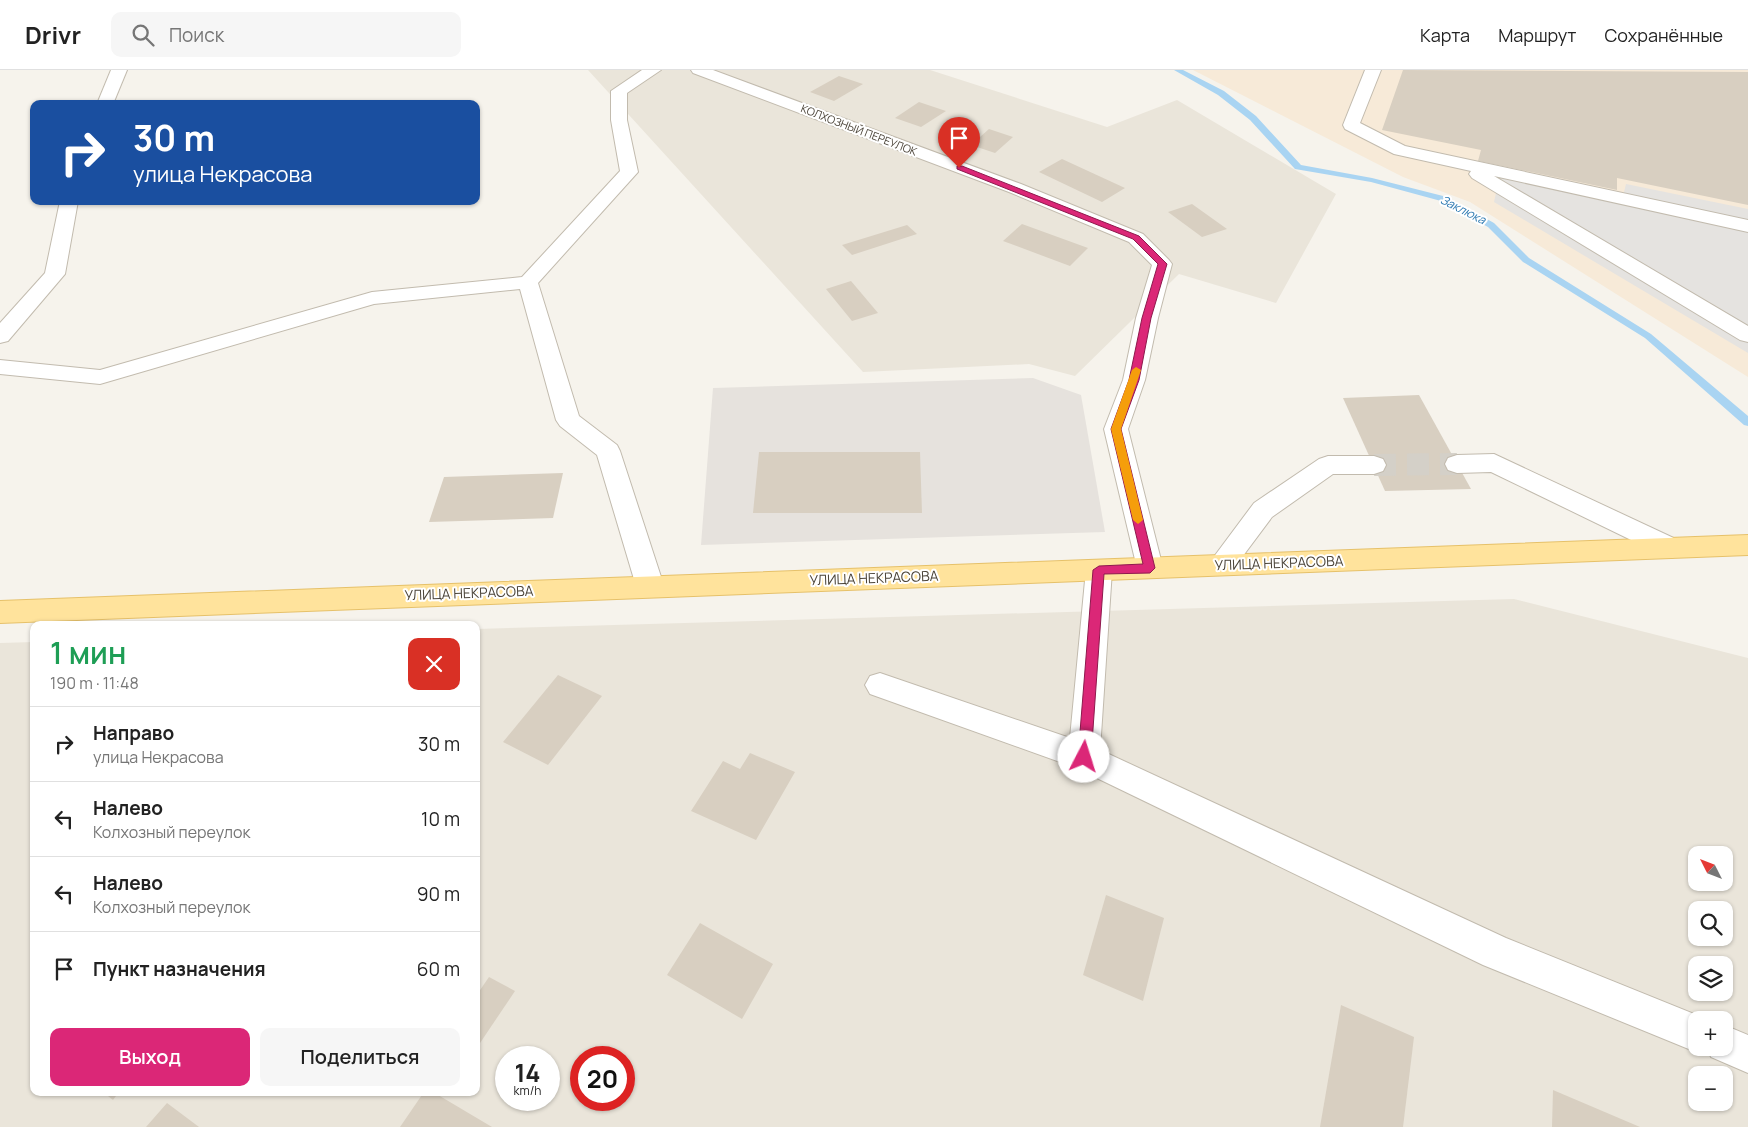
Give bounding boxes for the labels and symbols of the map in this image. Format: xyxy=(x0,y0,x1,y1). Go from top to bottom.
street label: КОЛХОЗНЫЙ ПЕРЕУЛОК xyxy=(799,100,920,159)
pin xyxy=(938,117,980,168)
water label: Заклюка xyxy=(1438,191,1490,229)
street label: УЛИЦА НЕКРАСОВА xyxy=(1214,551,1344,574)
street label: УЛИЦА НЕКРАСОВА xyxy=(809,566,939,589)
street label: УЛИЦА НЕКРАСОВА xyxy=(404,581,534,604)
position arrow xyxy=(1057,730,1109,782)
north arrow xyxy=(1688,846,1732,891)
speed limit sign: 20 xyxy=(570,1046,635,1111)

